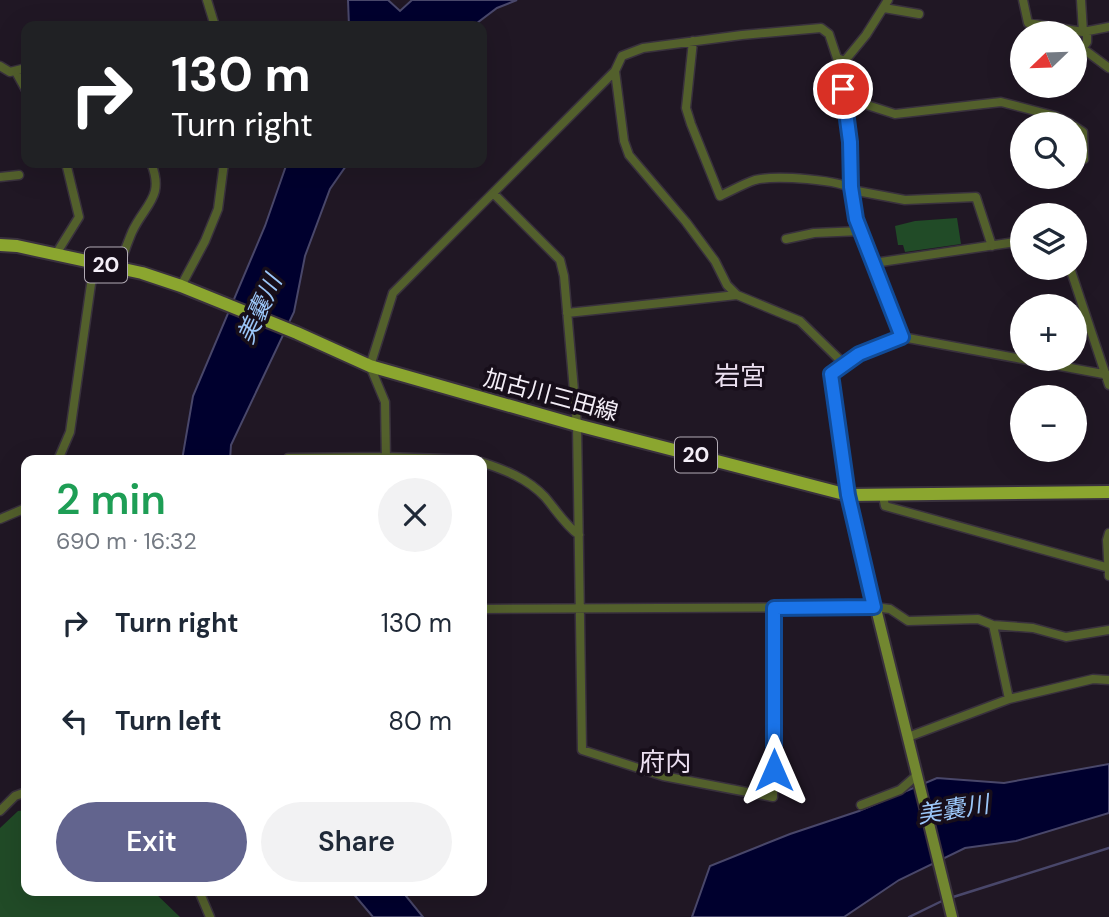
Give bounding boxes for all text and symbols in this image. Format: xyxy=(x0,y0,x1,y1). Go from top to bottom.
north arrow xyxy=(1010,21,1087,98)
map controls xyxy=(1010,21,1087,462)
text: 130 m xyxy=(171,42,311,106)
icon: right xyxy=(56,49,147,140)
pin xyxy=(813,59,873,119)
icon: arrive xyxy=(824,70,862,108)
text: Turn right xyxy=(171,104,313,146)
button: search xyxy=(1010,112,1087,189)
button: layers xyxy=(1010,203,1087,280)
road number: 20 xyxy=(85,247,127,282)
water label: 美嚢川 xyxy=(230,267,290,348)
button: + xyxy=(1010,294,1087,371)
district label: 岩宮 xyxy=(714,359,766,393)
street label: 加古川三田線 xyxy=(480,363,622,427)
button: − xyxy=(1010,385,1087,462)
road number: 20 xyxy=(675,438,717,472)
text: 2 min xyxy=(56,472,166,527)
button: close xyxy=(378,478,452,552)
text: 690 m · 16:32 xyxy=(56,526,197,556)
icon: right xyxy=(56,604,94,642)
text: Turn right xyxy=(115,606,239,640)
text: 130 m xyxy=(381,606,452,640)
icon: left xyxy=(56,702,94,740)
text: Turn left xyxy=(115,704,222,738)
text: 80 m xyxy=(388,704,452,738)
position arrow xyxy=(737,733,811,807)
district label: 府内 xyxy=(639,745,691,779)
water label: 美嚢川 xyxy=(915,788,994,830)
button: Exit xyxy=(56,802,247,882)
button: Share xyxy=(261,802,452,882)

